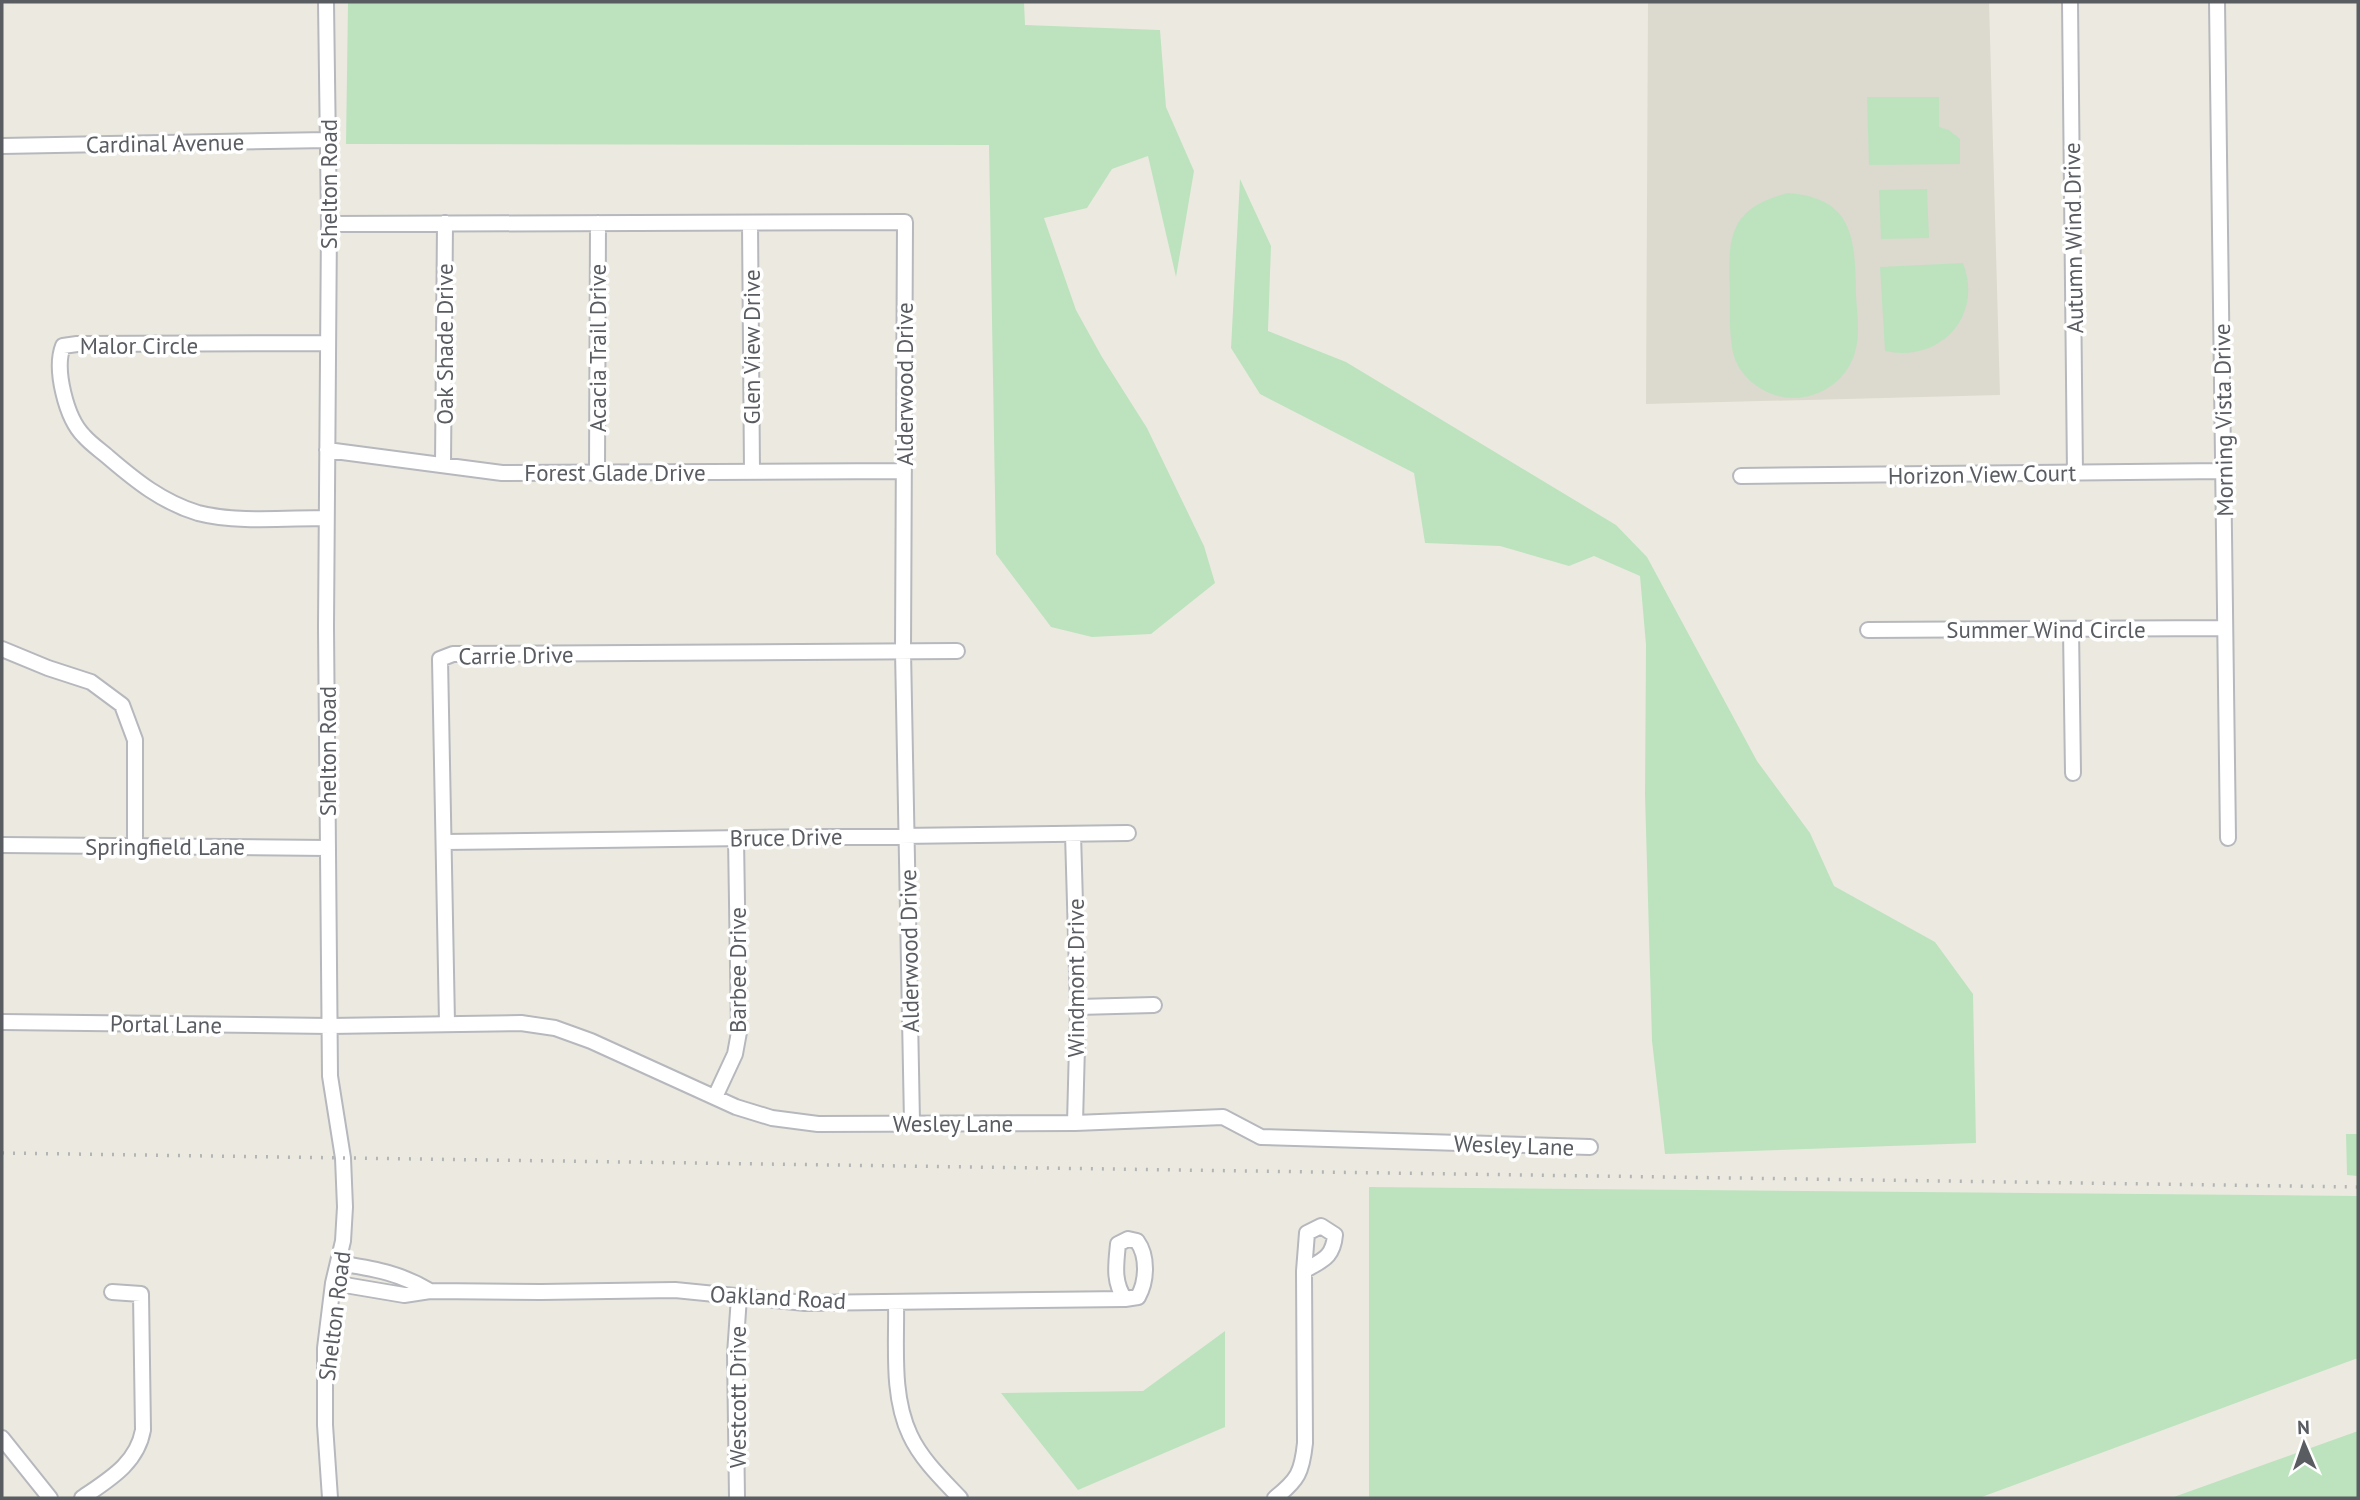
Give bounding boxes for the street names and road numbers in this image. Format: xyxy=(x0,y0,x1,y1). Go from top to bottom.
street label: Shelton Road xyxy=(314,119,343,249)
street label: Cardinal Avenue xyxy=(86,127,244,159)
street label: Autumn Wind Drive xyxy=(2057,142,2089,334)
street label: Oak Shade Drive xyxy=(430,263,459,425)
street label: Acacia Trail Drive xyxy=(583,264,612,432)
street label: Glen View Drive xyxy=(737,269,766,425)
street label: Alderwood Drive xyxy=(890,302,919,466)
street label: Morning Vista Drive xyxy=(2207,323,2239,517)
street label: Malor Circle xyxy=(80,331,198,360)
street label: Forest Glade Drive xyxy=(524,458,706,487)
street label: Horizon View Court xyxy=(1887,458,2077,490)
street label: Summer Wind Circle xyxy=(1946,615,2146,644)
street label: Carrie Drive xyxy=(458,639,574,671)
street label: Shelton Road xyxy=(313,686,342,816)
street label: Bruce Drive xyxy=(729,822,843,852)
street label: Springfield Lane xyxy=(85,832,245,861)
street label: Alderwood Drive xyxy=(893,869,925,1033)
street label: Windmont Drive xyxy=(1061,898,1090,1058)
street label: Barbee Drive xyxy=(723,907,752,1033)
street label: Portal Lane xyxy=(110,1009,222,1039)
street label: Wesley Lane xyxy=(893,1109,1013,1138)
street label: Wesley Lane xyxy=(1453,1128,1575,1162)
street label: Shelton Road xyxy=(312,1249,356,1383)
street label: Oakland Road xyxy=(709,1279,847,1315)
street label: Westcott Drive xyxy=(723,1326,752,1468)

